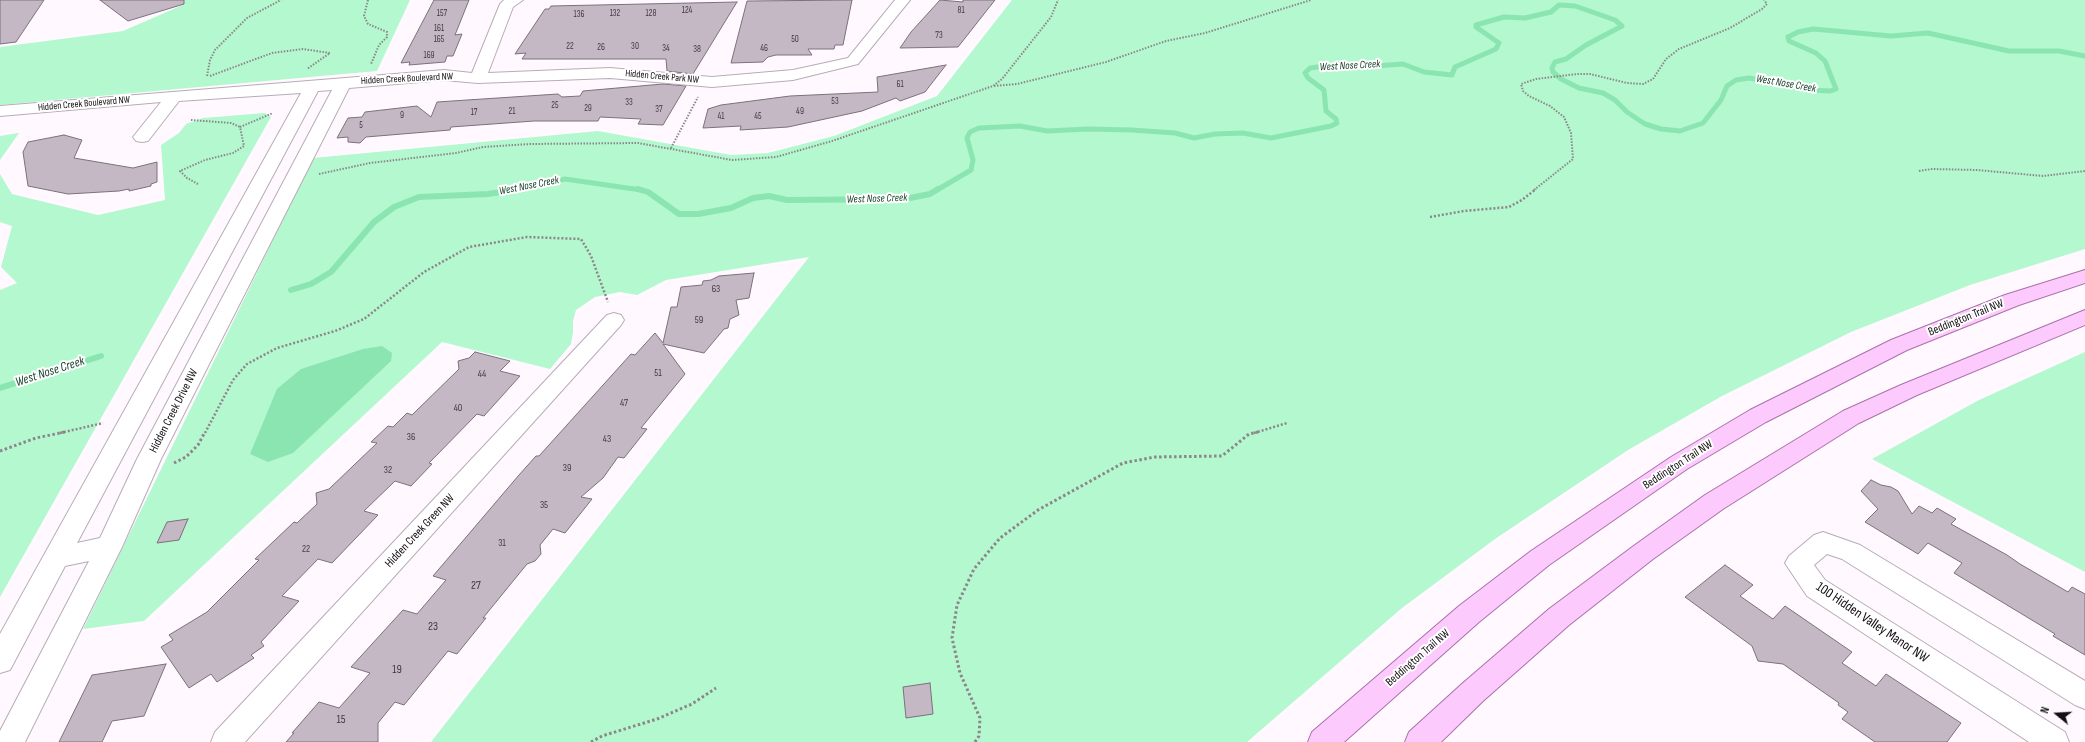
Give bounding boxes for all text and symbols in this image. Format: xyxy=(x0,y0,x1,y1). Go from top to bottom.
house number: 124 xyxy=(682,6,692,16)
house number: 81 xyxy=(957,6,965,16)
house number: 157 xyxy=(437,9,447,19)
house number: 132 xyxy=(610,9,620,19)
house number: 128 xyxy=(646,9,656,19)
house number: 136 xyxy=(574,10,584,20)
house number: 161 xyxy=(434,24,444,34)
house number: 73 xyxy=(935,31,943,41)
house number: 165 xyxy=(434,35,444,45)
house number: 50 xyxy=(791,35,799,45)
house number: 22 xyxy=(566,42,574,52)
house number: 30 xyxy=(631,42,639,52)
house number: 26 xyxy=(597,43,605,53)
house number: 34 xyxy=(662,44,670,54)
house number: 46 xyxy=(760,44,768,54)
house number: 38 xyxy=(693,45,701,55)
house number: 169 xyxy=(423,51,435,61)
water label: West Nose Creek xyxy=(1319,58,1381,74)
street label: Hidden Creek Park NW xyxy=(625,68,699,86)
street label: Hidden Creek Boulevard NW xyxy=(361,71,453,87)
water label: West Nose Creek xyxy=(1755,72,1817,96)
house number: 61 xyxy=(896,80,904,90)
street label: Hidden Creek Boulevard NW xyxy=(37,94,131,114)
house number: 53 xyxy=(831,97,839,107)
house number: 33 xyxy=(625,98,633,108)
house number: 25 xyxy=(551,101,559,111)
house number: 29 xyxy=(584,104,592,114)
house number: 37 xyxy=(655,105,663,115)
house number: 21 xyxy=(509,107,515,117)
house number: 49 xyxy=(796,107,804,117)
house number: 17 xyxy=(471,108,477,118)
house number: 9 xyxy=(400,111,404,121)
house number: 41 xyxy=(718,112,724,122)
house number: 45 xyxy=(754,112,762,122)
house number: 5 xyxy=(359,121,363,131)
water label: West Nose Creek xyxy=(498,174,560,198)
water label: West Nose Creek xyxy=(846,191,908,207)
house number: 63 xyxy=(712,283,720,295)
street label: Beddington Trail NW xyxy=(1926,296,2006,340)
house number: 59 xyxy=(695,314,703,326)
water label: West Nose Creek xyxy=(14,354,86,390)
street label: Hidden Creek Drive NW xyxy=(147,367,201,455)
house number: 51 xyxy=(654,367,662,379)
house number: 44 xyxy=(478,368,486,380)
house number: 47 xyxy=(620,397,628,409)
house number: 40 xyxy=(454,402,462,414)
house number: 36 xyxy=(407,431,415,443)
house number: 43 xyxy=(603,433,611,445)
street label: Beddington Trail NW xyxy=(1641,437,1715,493)
house number: 39 xyxy=(563,462,571,474)
house number: 32 xyxy=(384,464,392,476)
street label: Hidden Creek Green NW xyxy=(382,491,458,571)
house number: 35 xyxy=(540,499,548,511)
house number: 31 xyxy=(498,537,506,549)
house number: 22 xyxy=(302,543,310,555)
house number: 27 xyxy=(471,579,481,593)
street label: 100 Hidden Valley Manor NW xyxy=(1812,579,1932,667)
house number: 23 xyxy=(428,620,438,634)
street label: Beddington Trail NW xyxy=(1383,626,1453,690)
house number: 19 xyxy=(392,663,402,677)
north arrow xyxy=(2037,694,2077,734)
text: N xyxy=(2038,705,2052,715)
house number: 15 xyxy=(336,713,346,727)

